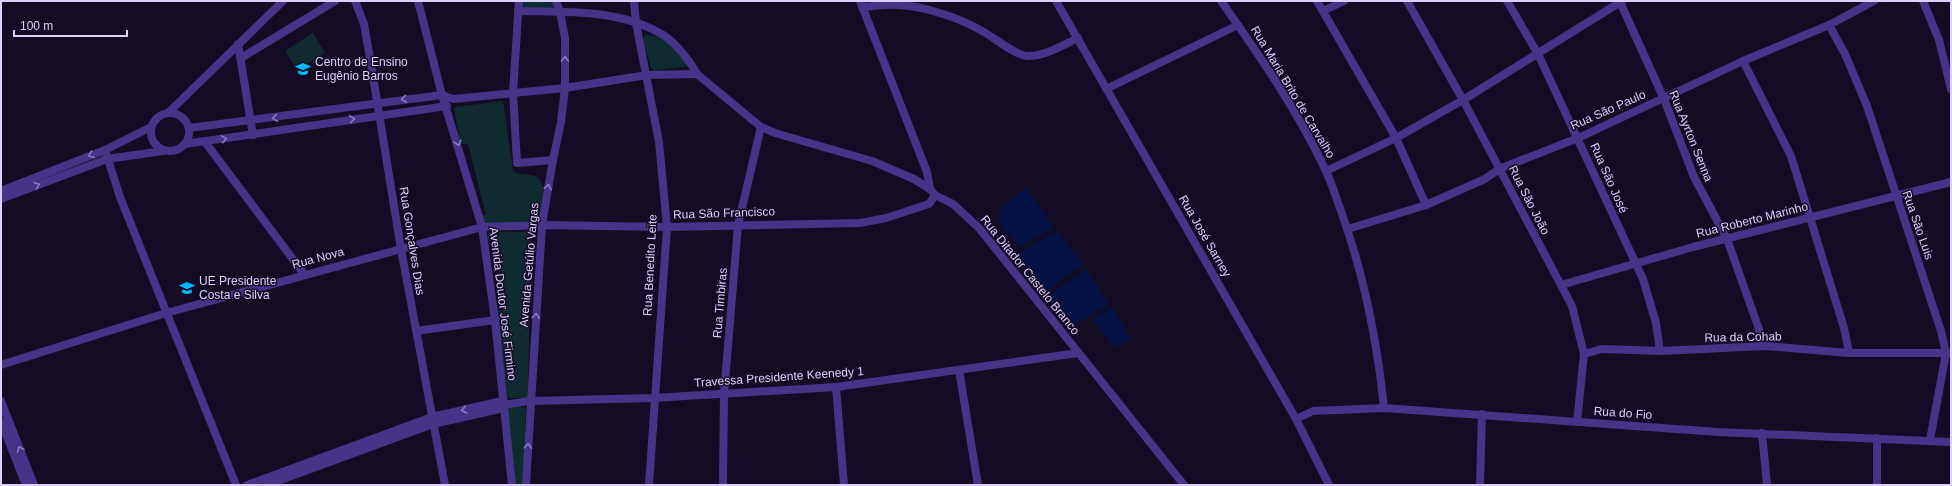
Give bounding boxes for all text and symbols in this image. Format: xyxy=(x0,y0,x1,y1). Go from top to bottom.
scale bar xyxy=(14,12,127,38)
text: 100 m xyxy=(20,19,53,33)
street label: Rua Maria Brito de Carvalho xyxy=(1248,24,1338,161)
place label: Centro de Ensino Eugênio Barros xyxy=(315,55,408,83)
one-way arrow xyxy=(561,56,569,62)
school or university icon: Centro de Ensino Eugênio Barros xyxy=(294,60,312,78)
street label: Rua São Paulo xyxy=(1568,87,1648,133)
street label: Rua Ayrton Senna xyxy=(1666,88,1716,184)
one-way arrow xyxy=(401,95,407,104)
one-way arrow xyxy=(272,113,278,122)
one-way arrow xyxy=(349,115,355,124)
one-way arrow xyxy=(221,135,227,144)
one-way arrow xyxy=(453,139,462,146)
street label: Rua São José xyxy=(1587,141,1631,216)
one-way arrow xyxy=(87,151,94,159)
street label: Rua São João xyxy=(1505,163,1553,237)
one-way arrow xyxy=(34,181,41,189)
one-way arrow xyxy=(544,184,552,190)
street label: Rua Gonçalves Dias xyxy=(397,186,427,296)
street label: Rua São Luis xyxy=(1900,189,1936,261)
street label: Rua José Sarney xyxy=(1176,193,1234,279)
street label: Rua Roberto Marinho xyxy=(1695,199,1810,241)
street label: Avenida Getúlio Vargas xyxy=(517,202,541,328)
street label: Rua São Francisco xyxy=(673,204,776,222)
street label: Rua Benedito Leite xyxy=(640,213,660,316)
street label: Rua Ditador Castelo Branco xyxy=(978,213,1083,338)
street label: Avenida Doutor José Firmino xyxy=(487,226,519,382)
street label: Rua Nova xyxy=(290,244,346,272)
street label: Rua Timbiras xyxy=(710,267,730,339)
place label: UE Presidente Costa e Silva xyxy=(199,274,277,302)
school or university icon: UE Presidente Costa e Silva xyxy=(178,279,196,297)
one-way arrow xyxy=(532,313,540,319)
street label: Rua da Cohab xyxy=(1704,329,1782,345)
street label: Travessa Presidente Keenedy 1 xyxy=(694,364,865,390)
street label: Rua do Fio xyxy=(1593,404,1653,422)
one-way arrow xyxy=(461,405,468,413)
one-way arrow xyxy=(523,443,532,449)
one-way arrow xyxy=(16,445,24,452)

